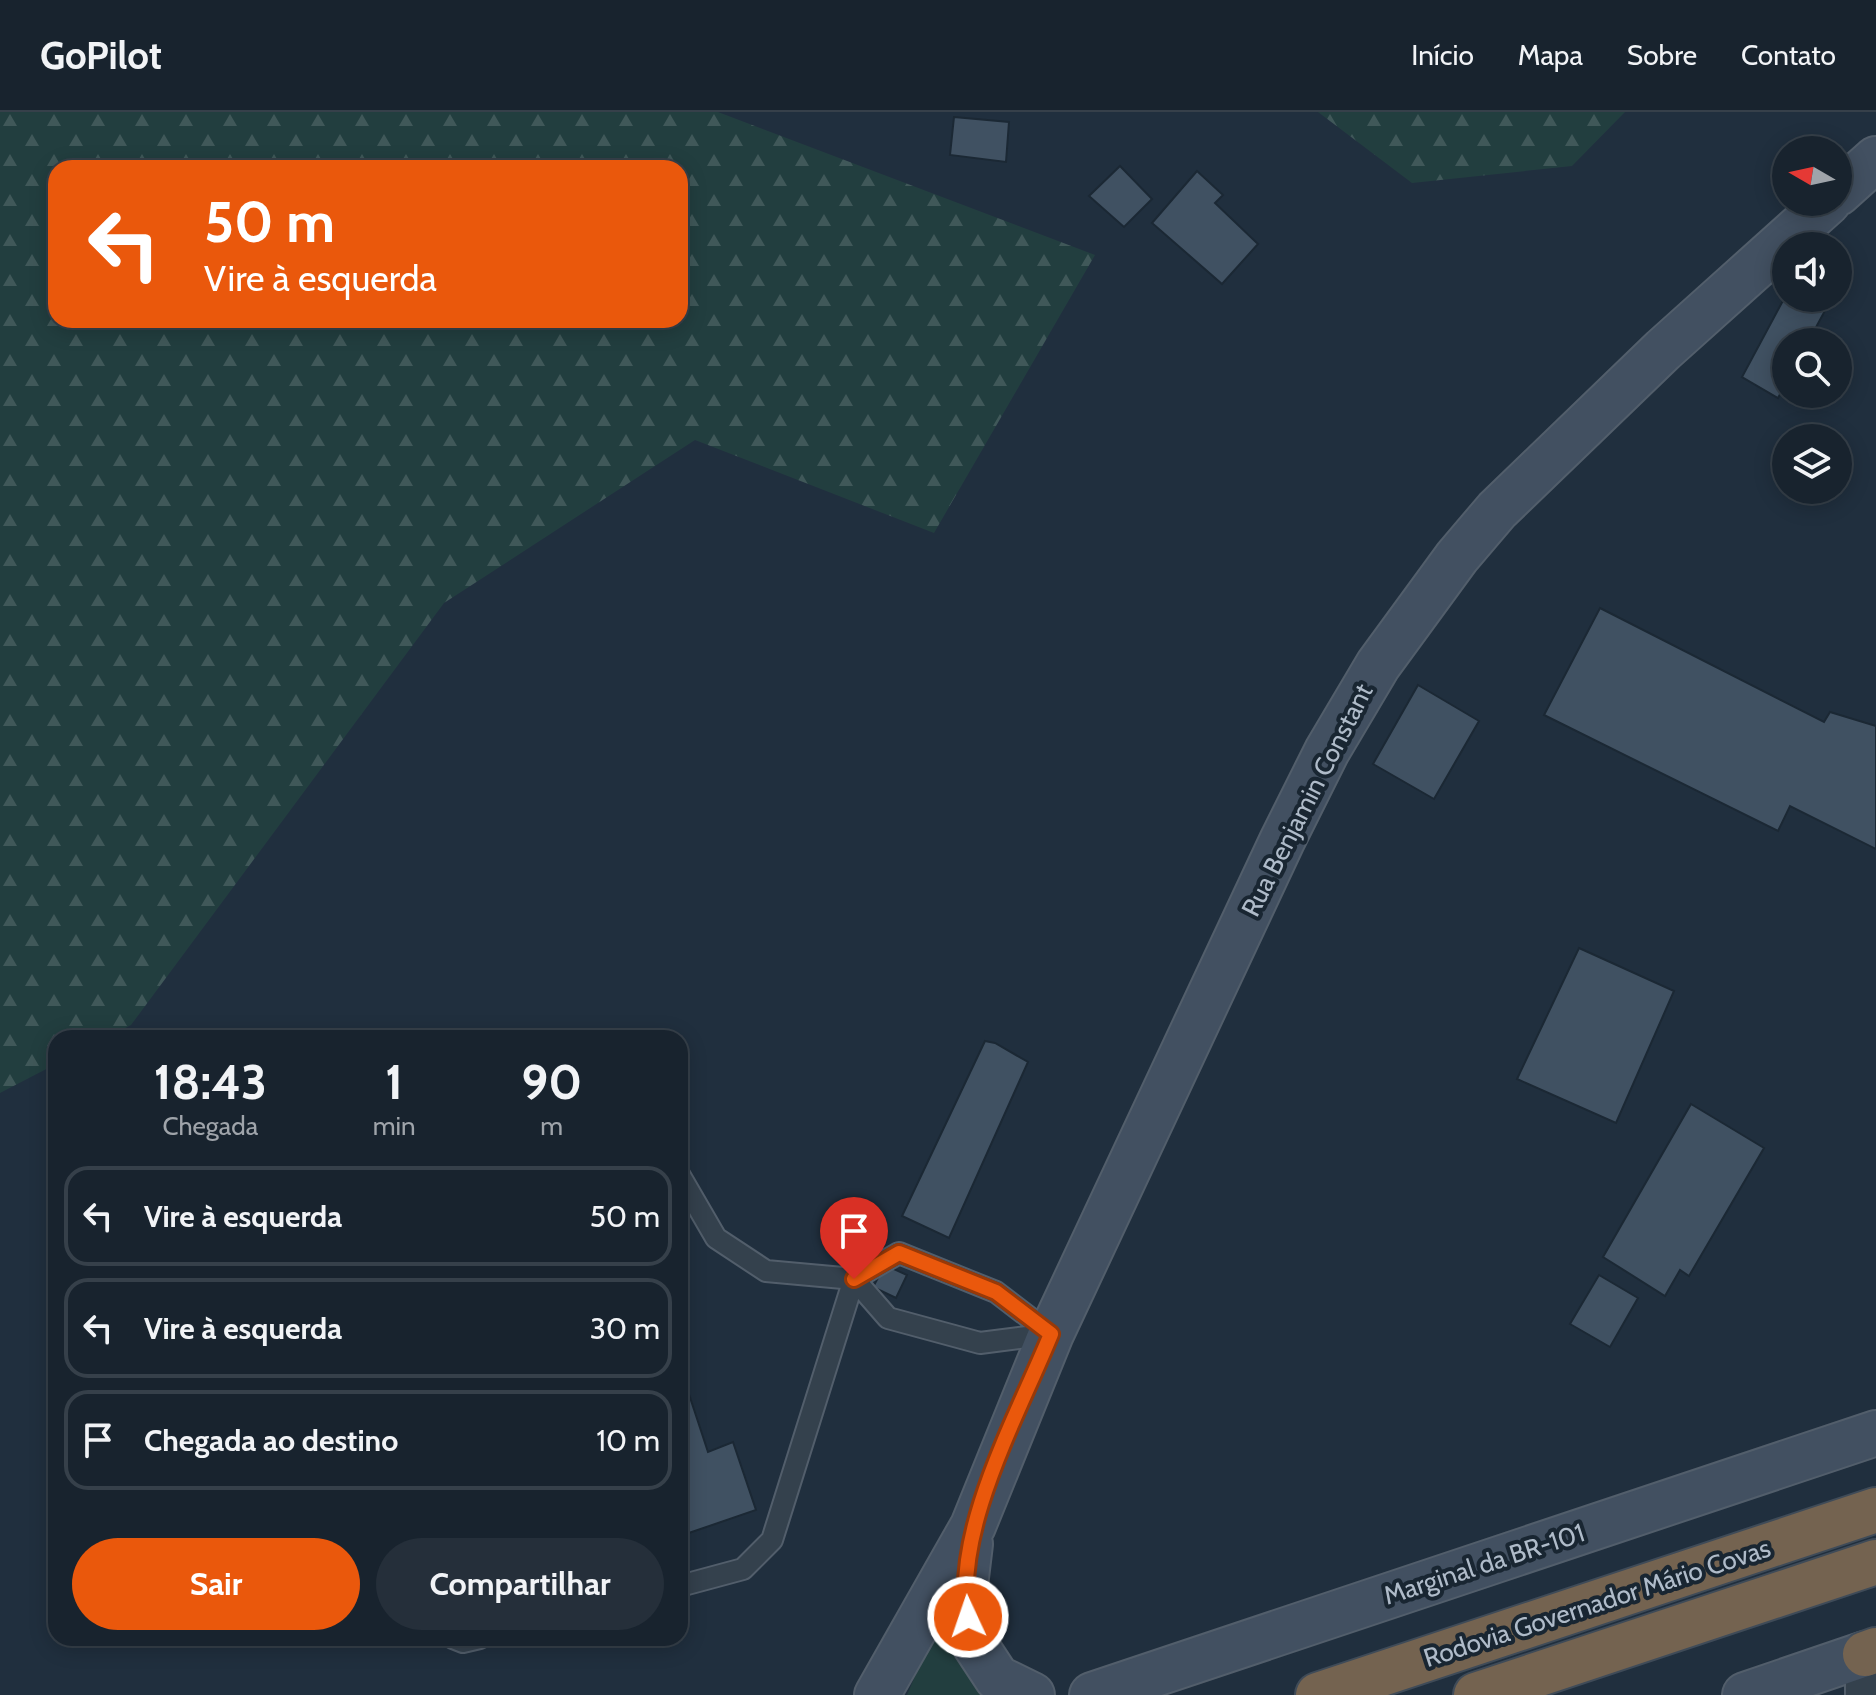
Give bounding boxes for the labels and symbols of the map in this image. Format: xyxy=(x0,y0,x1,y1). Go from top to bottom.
north arrow xyxy=(1772,136,1852,216)
street label: Rua Benjamin Constant xyxy=(1234,678,1380,922)
pin xyxy=(820,1197,888,1279)
street label: Marginal da BR-101 xyxy=(1380,1516,1588,1612)
street label: Rodovia Governador Mário Covas xyxy=(1420,1532,1775,1674)
position arrow xyxy=(926,1575,1010,1659)

